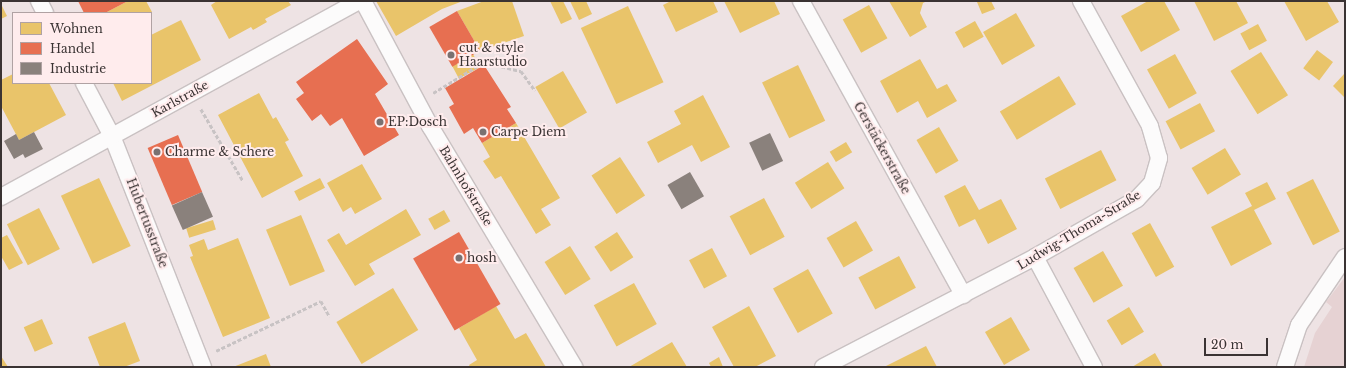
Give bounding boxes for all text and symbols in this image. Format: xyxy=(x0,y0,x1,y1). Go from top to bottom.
legend xyxy=(12,12,152,84)
text: Wohnen xyxy=(50,21,103,36)
text: Handel xyxy=(50,41,95,56)
place label: cut & style Haarstudio xyxy=(459,41,527,69)
marker: cut & style Haarstudio xyxy=(446,50,456,60)
text: Industrie xyxy=(50,61,106,76)
street label: Karlstraße xyxy=(149,77,211,121)
street label: Gerstäckerstraße xyxy=(851,99,913,197)
place label: EP:Dosch xyxy=(388,115,447,129)
marker: EP:Dosch xyxy=(375,117,385,127)
place label: Carpe Diem xyxy=(491,125,566,139)
marker: Carpe Diem xyxy=(478,127,488,137)
street label: Bahnhofstraße xyxy=(436,143,496,229)
place label: Charme & Schere xyxy=(165,145,274,159)
marker: Charme & Schere xyxy=(152,147,162,157)
street label: Hubertusstraße xyxy=(123,176,171,270)
street label: Ludwig-Thoma-Straße xyxy=(1015,187,1143,273)
place label: hosh xyxy=(467,251,497,265)
marker: hosh xyxy=(454,253,464,263)
scale bar xyxy=(1206,330,1270,356)
text: 20 m xyxy=(1211,337,1243,352)

